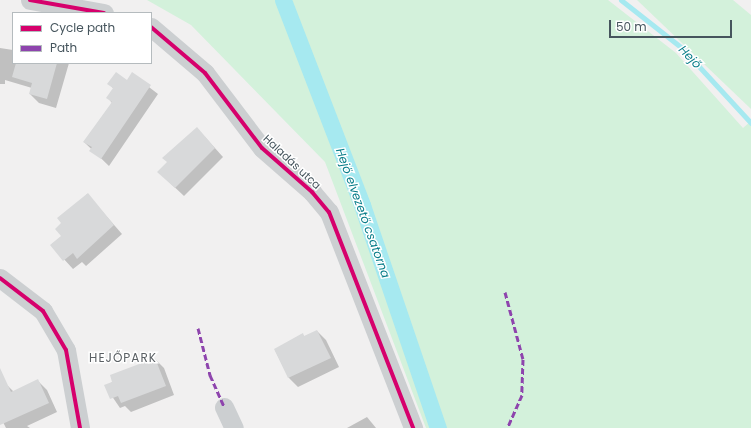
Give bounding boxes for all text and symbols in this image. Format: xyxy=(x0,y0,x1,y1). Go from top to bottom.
legend xyxy=(12,12,152,64)
scale bar xyxy=(611,12,734,38)
text: 50 m xyxy=(616,18,647,35)
text: Cycle path xyxy=(50,19,115,36)
text: Path xyxy=(50,39,77,56)
water label: Hejő xyxy=(676,43,704,71)
street label: Haladás utca xyxy=(260,132,324,192)
water label: Hejő elvezető csatorna xyxy=(333,146,393,280)
district label: HEJŐPARK xyxy=(89,351,157,365)

